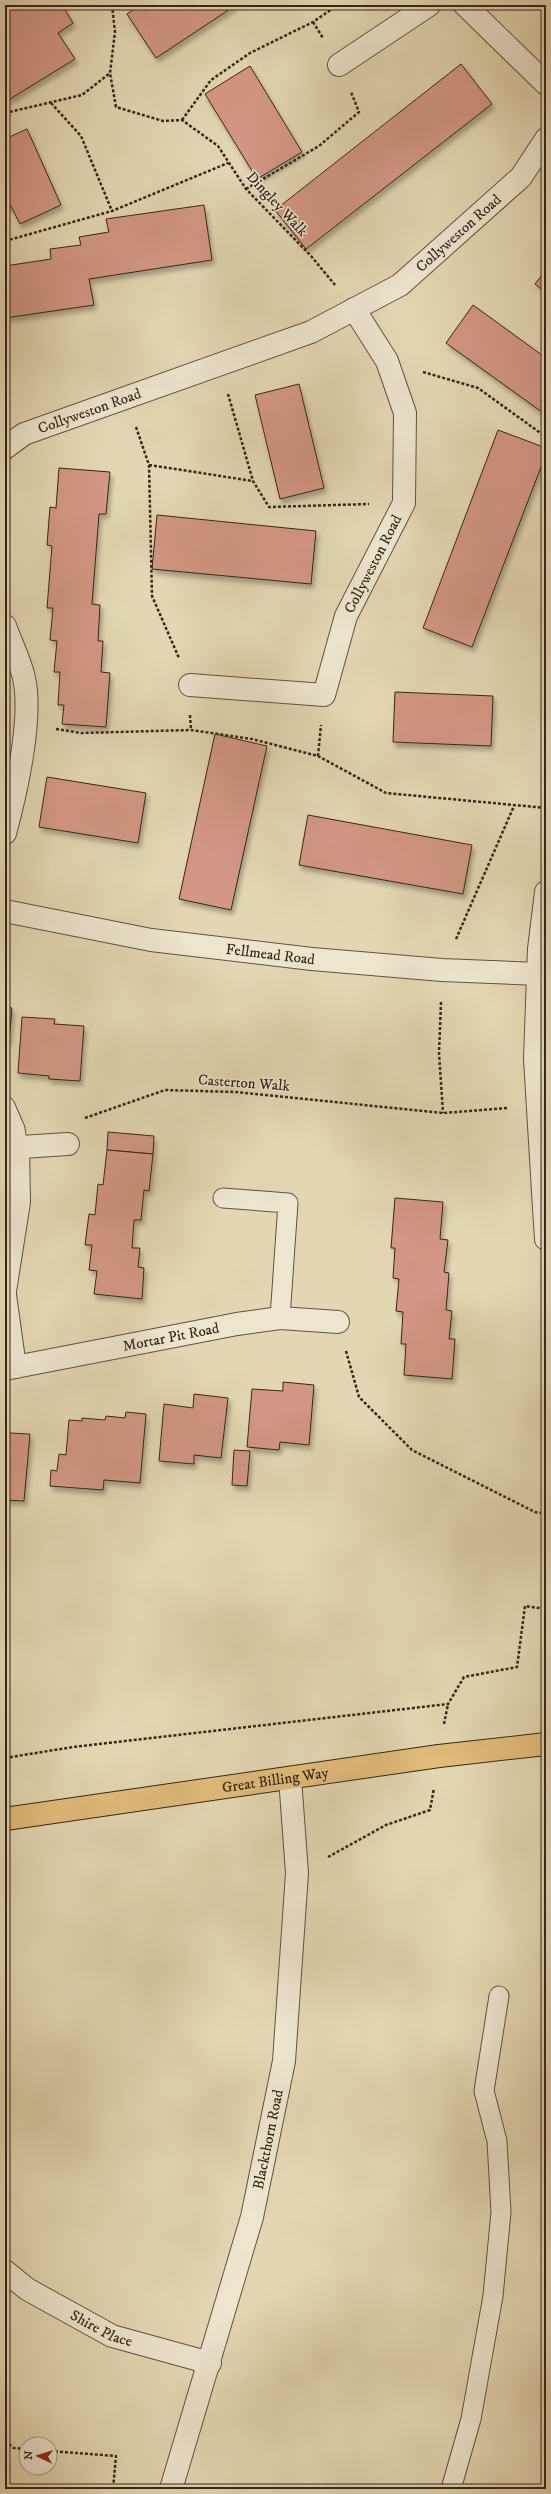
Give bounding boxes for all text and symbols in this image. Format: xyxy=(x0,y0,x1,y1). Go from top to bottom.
street label: Dingley Walk xyxy=(242,167,312,241)
street label: Collyweston Road xyxy=(412,189,505,276)
street label: Collyweston Road xyxy=(35,384,144,438)
street label: Collyweston Road xyxy=(340,511,406,616)
street label: Fellmead Road xyxy=(225,939,316,969)
street label: Casterton Walk xyxy=(197,1070,291,1096)
street label: Mortar Pit Road xyxy=(121,1318,221,1355)
street label: Great Billing Way xyxy=(221,1763,331,1797)
street label: Blackthorn Road xyxy=(248,2087,288,2191)
street label: Shire Place xyxy=(67,2305,135,2351)
north arrow xyxy=(18,2436,58,2476)
text: N xyxy=(22,2450,36,2460)

